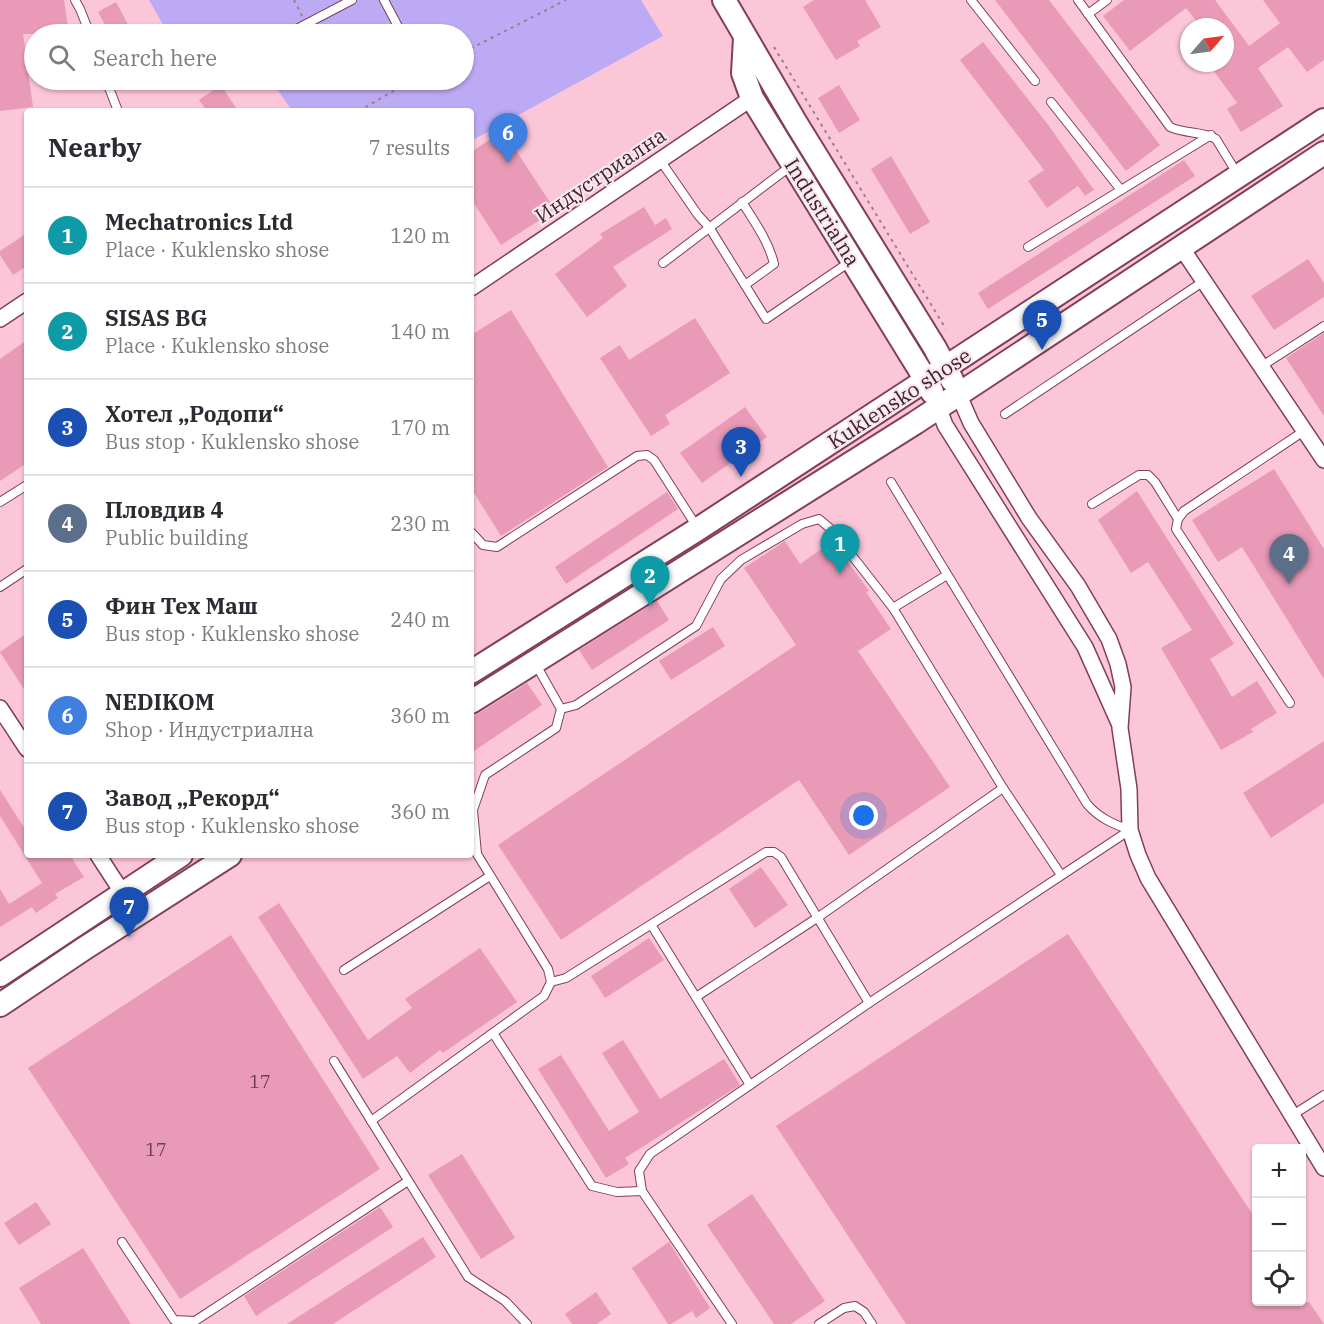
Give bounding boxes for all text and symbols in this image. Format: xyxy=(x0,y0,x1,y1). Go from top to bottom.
north arrow xyxy=(1180,18,1234,72)
search box xyxy=(24,24,474,90)
icon: search xyxy=(45,41,78,74)
text: Search here xyxy=(93,43,217,72)
pin: 6 xyxy=(488,114,528,163)
street label: Индустриална xyxy=(529,121,671,229)
text: Nearby xyxy=(48,130,142,164)
text: 7 results xyxy=(369,134,450,161)
street label: Industrialna xyxy=(779,153,867,271)
text: Mechatronics Ltd xyxy=(105,207,293,236)
text: 1 xyxy=(62,222,74,249)
text: 120 m xyxy=(390,222,450,249)
text: Place · Kuklensko shose xyxy=(105,236,329,263)
pin: 5 xyxy=(1022,300,1062,350)
text: SISAS BG xyxy=(105,303,208,332)
text: 2 xyxy=(62,318,74,345)
text: 140 m xyxy=(390,318,450,345)
text: Place · Kuklensko shose xyxy=(105,332,329,359)
street label: Kuklensko shose xyxy=(822,341,976,455)
text: Хотел „Родопи“ xyxy=(105,399,284,428)
text: 3 xyxy=(62,414,74,441)
text: 170 m xyxy=(390,414,450,441)
text: Bus stop · Kuklensko shose xyxy=(105,428,359,455)
pin: 3 xyxy=(722,428,760,477)
text: Пловдив 4 xyxy=(105,495,224,524)
text: 4 xyxy=(62,510,74,537)
text: 230 m xyxy=(390,510,450,537)
text: Public building xyxy=(105,524,248,551)
pin: 1 xyxy=(820,524,860,574)
pin: 4 xyxy=(1270,534,1308,584)
pin: 2 xyxy=(630,556,670,606)
text: Фин Тех Маш xyxy=(105,591,258,620)
text: 5 xyxy=(62,606,74,633)
text: 240 m xyxy=(390,606,450,633)
text: Bus stop · Kuklensko shose xyxy=(105,620,359,647)
text: NEDIKOM xyxy=(105,687,214,716)
text: 6 xyxy=(62,702,74,729)
text: 360 m xyxy=(390,702,450,729)
text: Shop · Индустриална xyxy=(105,716,314,743)
text: Завод „Рекорд“ xyxy=(105,783,280,812)
text: 7 xyxy=(62,798,74,825)
text: 360 m xyxy=(390,798,450,825)
your location xyxy=(849,801,878,830)
text: Bus stop · Kuklensko shose xyxy=(105,812,359,839)
pin: 7 xyxy=(110,888,148,937)
house number: 17 xyxy=(249,1070,271,1093)
house number: 17 xyxy=(145,1138,167,1161)
map controls xyxy=(1252,1144,1306,1306)
button: + xyxy=(1252,1144,1306,1198)
button: − xyxy=(1252,1198,1306,1252)
button: locate xyxy=(1252,1252,1306,1306)

